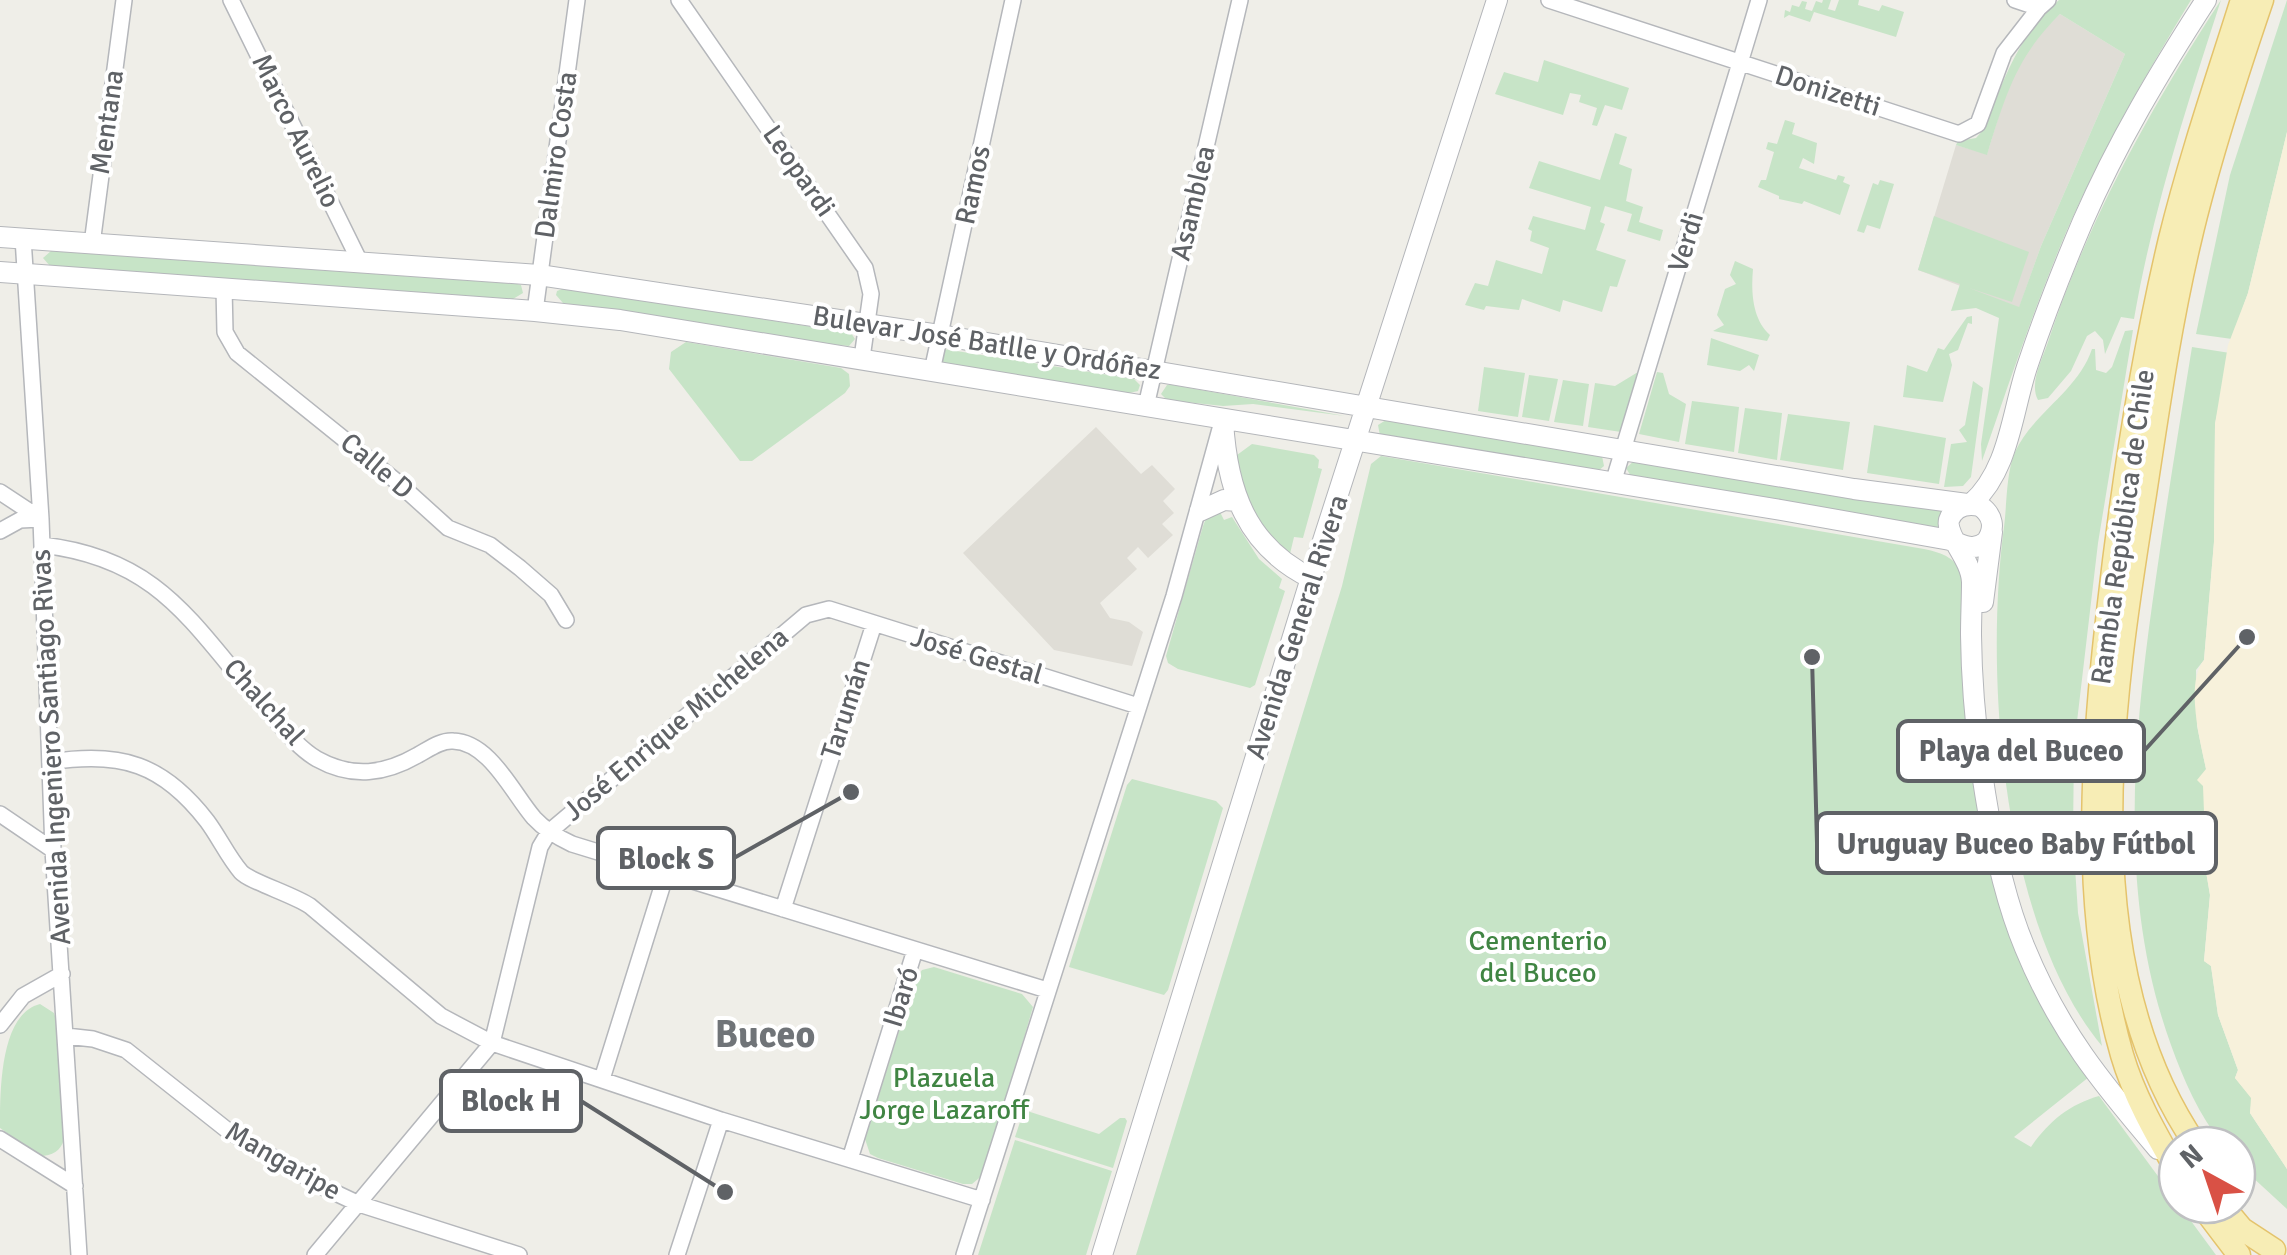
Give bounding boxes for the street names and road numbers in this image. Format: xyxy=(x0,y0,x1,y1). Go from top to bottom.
street label: Marco Aurelio xyxy=(244,49,348,213)
street label: Donizetti xyxy=(1771,58,1885,124)
street label: Mentana xyxy=(83,67,131,177)
street label: Dalmiro Costa xyxy=(527,69,585,241)
street label: Leopardi xyxy=(755,119,843,223)
street label: Ramos xyxy=(948,142,998,228)
street label: Asamblea xyxy=(1163,142,1223,264)
street label: Verdi xyxy=(1661,208,1711,276)
street label: Bulevar José Batlle y Ordóñez xyxy=(810,299,1164,387)
street label: Rambla República de Chile xyxy=(2084,367,2162,687)
street label: Calle D xyxy=(333,426,421,506)
street label: Avenida General Rivera xyxy=(1238,491,1356,763)
street label: Avenida Ingeniero Santiago Rivas xyxy=(24,548,78,946)
street label: José Enrique Michelena xyxy=(557,620,795,828)
street label: José Gestal xyxy=(907,620,1047,692)
street label: Chalchal xyxy=(216,652,312,752)
street label: Tarumán xyxy=(814,655,878,763)
street label: Ibaró xyxy=(876,963,926,1031)
street label: Mangaripe xyxy=(219,1114,347,1208)

